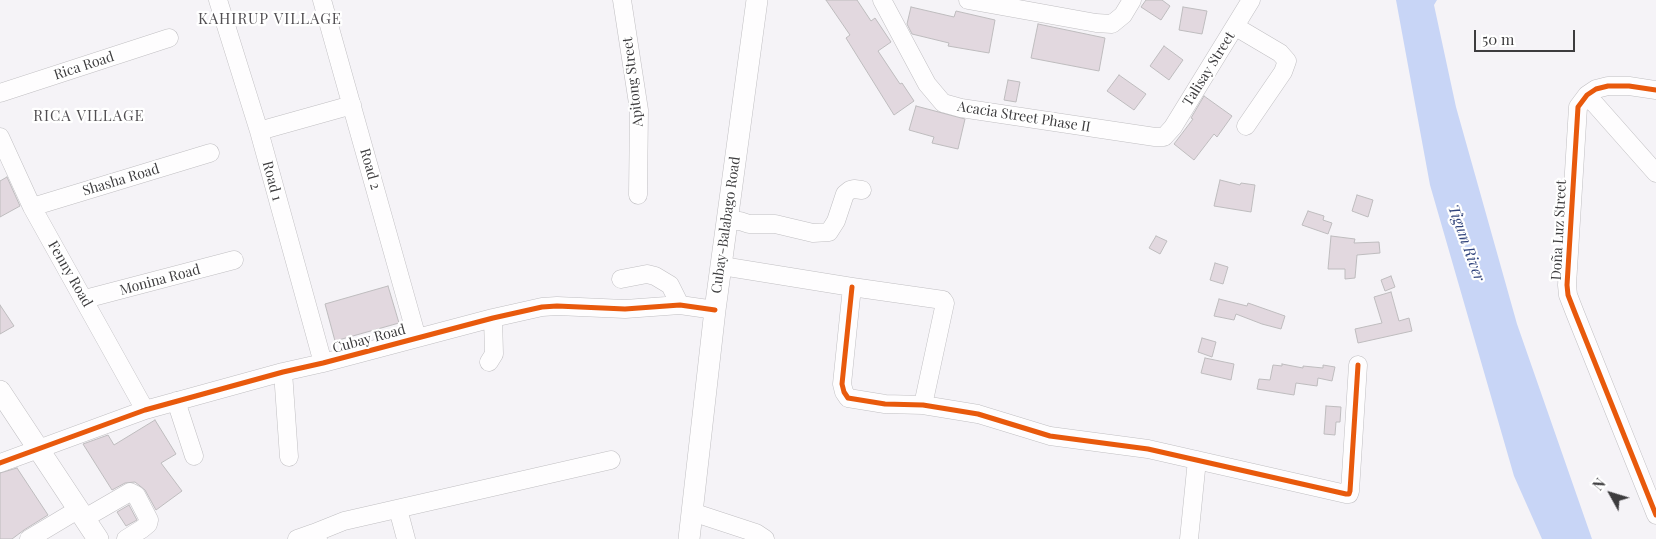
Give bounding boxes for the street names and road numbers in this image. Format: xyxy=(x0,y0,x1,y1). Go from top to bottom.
street label: Talisay Street xyxy=(1179,29,1239,109)
street label: Apitong Street xyxy=(619,36,647,128)
street label: Rica Road xyxy=(52,48,116,84)
street label: Acacia Street Phase II xyxy=(956,98,1092,136)
street label: Road 2 xyxy=(356,146,384,192)
street label: Cubay-Balabago Road xyxy=(708,155,744,295)
street label: Road 1 xyxy=(259,159,285,203)
street label: Shasha Road xyxy=(81,160,161,200)
street label: Doña Luz Street xyxy=(1548,179,1570,281)
street label: Fenny Road xyxy=(44,238,96,310)
street label: Monina Road xyxy=(118,261,202,299)
street label: Cubay Road xyxy=(331,321,407,357)

